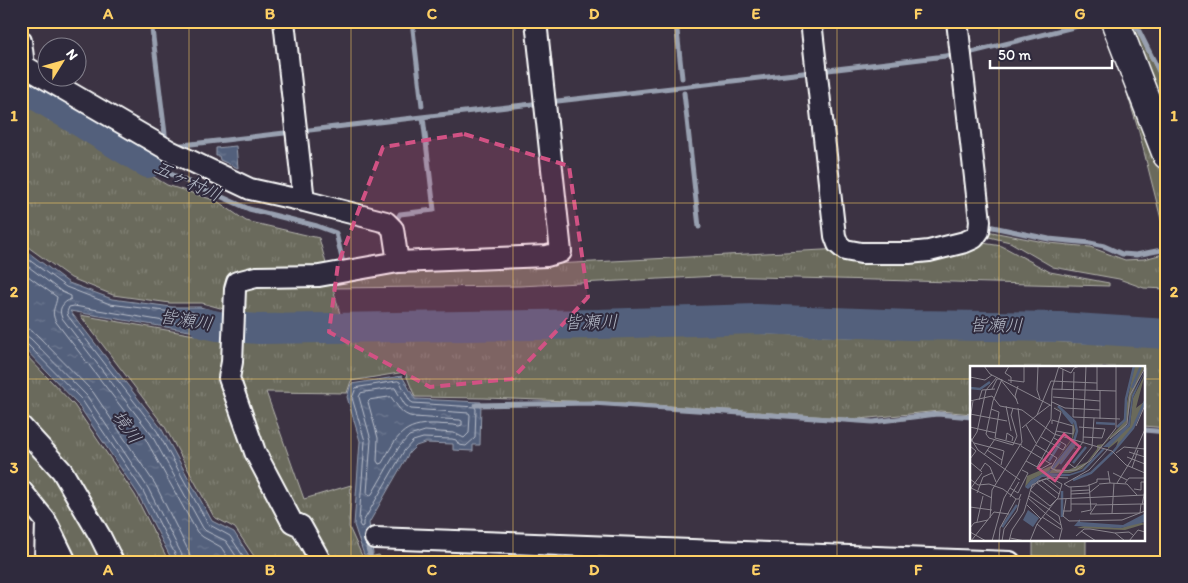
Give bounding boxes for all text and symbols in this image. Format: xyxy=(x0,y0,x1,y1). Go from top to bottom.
text: A xyxy=(102,4,114,23)
text: B xyxy=(265,4,276,23)
text: C xyxy=(427,4,438,23)
text: D xyxy=(589,4,600,23)
text: E xyxy=(752,4,761,23)
text: F xyxy=(914,4,923,23)
text: G xyxy=(1074,4,1086,23)
north arrow xyxy=(38,38,88,88)
scale bar xyxy=(990,38,1113,70)
text: N xyxy=(62,46,82,63)
text: 50 m xyxy=(998,46,1031,64)
text: 1 xyxy=(10,106,18,125)
text: 1 xyxy=(1170,106,1178,125)
water label: 五ヶ村川 xyxy=(151,156,225,206)
text: 2 xyxy=(10,282,19,301)
text: 2 xyxy=(1170,282,1179,301)
water label: 皆瀬川 xyxy=(158,305,214,335)
water label: 皆瀬川 xyxy=(564,311,618,333)
water label: 皆瀬川 xyxy=(969,314,1023,336)
inset map xyxy=(970,366,1146,540)
water label: 境川 xyxy=(108,406,146,448)
text: 3 xyxy=(10,458,19,477)
text: 3 xyxy=(1170,458,1179,477)
text: A xyxy=(102,560,114,579)
text: B xyxy=(265,560,276,579)
text: C xyxy=(427,560,438,579)
text: D xyxy=(589,560,600,579)
text: E xyxy=(752,560,761,579)
text: F xyxy=(914,560,923,579)
text: G xyxy=(1074,560,1086,579)

